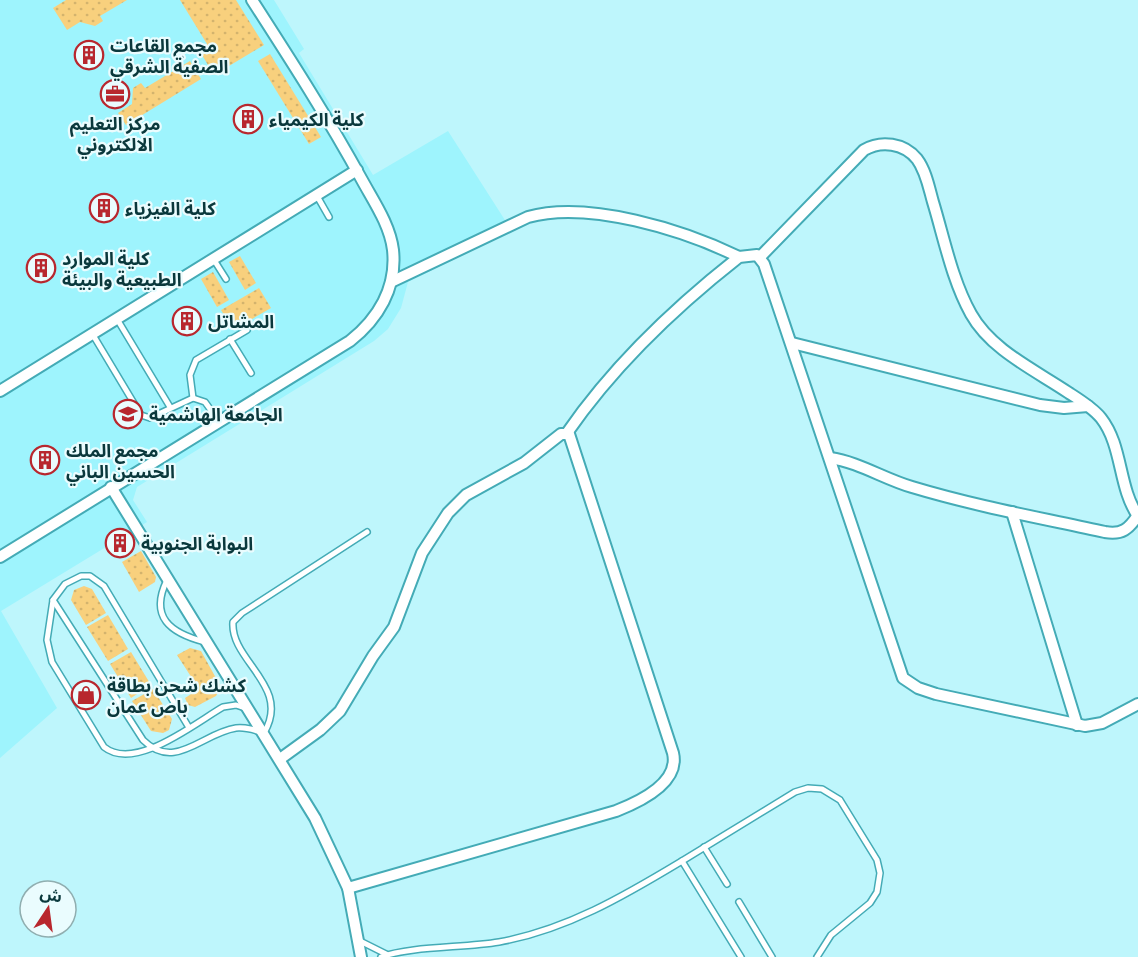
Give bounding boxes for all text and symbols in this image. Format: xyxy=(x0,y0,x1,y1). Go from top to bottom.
place label: مجمع القاعات الصفية الشرقي xyxy=(110,34,228,81)
building icon: مجمع القاعات الصفية الشرقي xyxy=(73,39,105,71)
office icon: مركز التعليم الالكتروني xyxy=(99,78,131,110)
building icon: كلية الكيمياء xyxy=(232,103,264,135)
place label: كلية الكيمياء xyxy=(269,108,365,130)
place label: مركز التعليم الالكتروني xyxy=(70,112,160,159)
building icon: كلية الفيزياء xyxy=(88,192,120,224)
place label: كلية الفيزياء xyxy=(125,197,217,220)
place label: كلية الموارد الطبيعية والبيئة xyxy=(62,247,182,290)
building icon: كلية الموارد الطبيعية والبيئة xyxy=(25,252,57,284)
building icon: المشاتل xyxy=(171,305,203,337)
place label: المشاتل xyxy=(208,310,274,332)
school or university icon: الجامعة الهاشمية xyxy=(112,398,144,430)
place label: الجامعة الهاشمية xyxy=(149,403,283,425)
place label: مجمع الملك الحسين الباني xyxy=(66,439,175,486)
building icon: مجمع الملك الحسين الباني xyxy=(29,444,61,476)
building icon: البوابة الجنوبية xyxy=(104,527,136,559)
place label: البوابة الجنوبية xyxy=(141,532,253,554)
place label: كشك شحن بطاقة باص عمان xyxy=(107,674,247,717)
shop icon: كشك شحن بطاقة باص عمان xyxy=(70,679,102,711)
north arrow xyxy=(18,879,78,939)
text: ش xyxy=(38,882,64,907)

